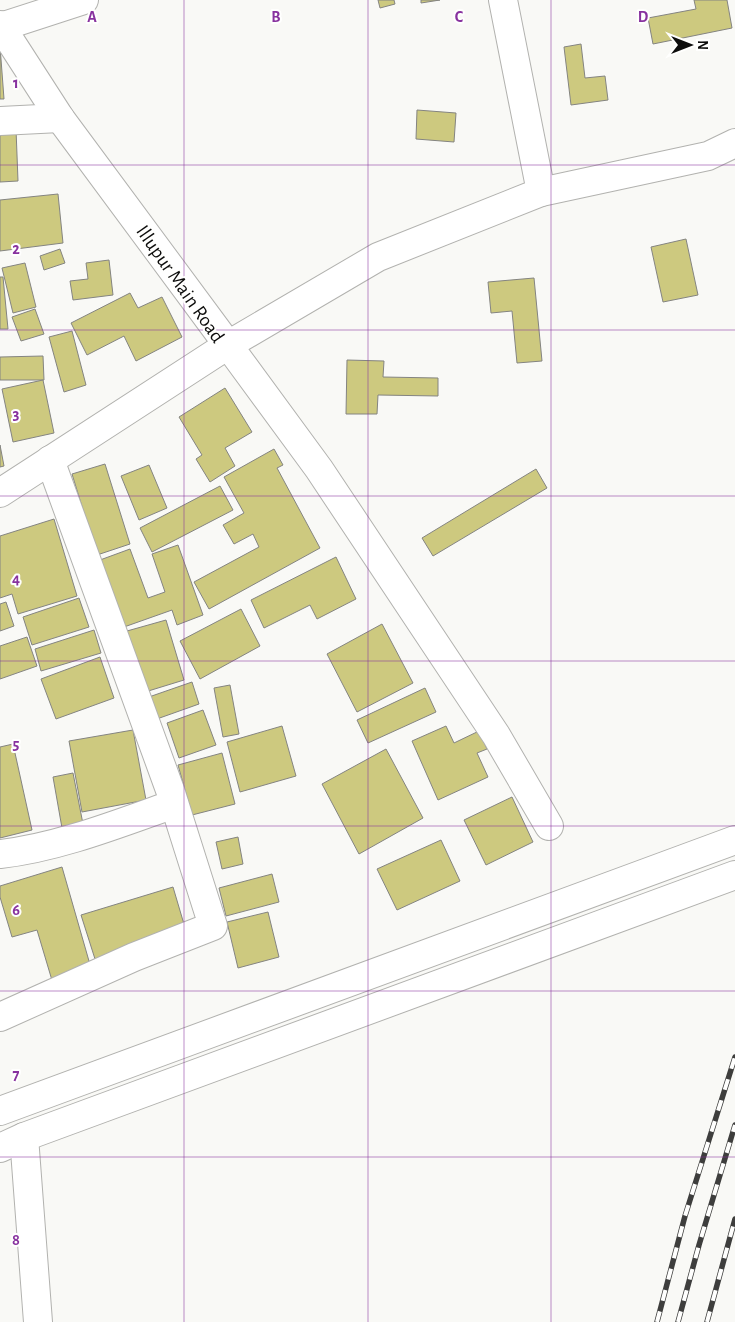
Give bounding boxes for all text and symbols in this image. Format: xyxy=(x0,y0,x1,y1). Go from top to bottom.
text: A xyxy=(87,9,97,25)
text: B xyxy=(271,9,281,25)
text: C xyxy=(455,9,464,25)
text: D xyxy=(638,9,649,25)
north arrow xyxy=(665,20,715,70)
text: N xyxy=(695,40,709,50)
text: 1 xyxy=(13,75,19,91)
street label: Illupur Main Road xyxy=(132,222,228,346)
text: 2 xyxy=(12,241,20,257)
text: 3 xyxy=(13,406,20,422)
text: 4 xyxy=(12,571,20,587)
text: 5 xyxy=(13,736,20,752)
text: 6 xyxy=(12,902,20,918)
text: 7 xyxy=(13,1067,20,1083)
text: 8 xyxy=(12,1232,20,1248)

